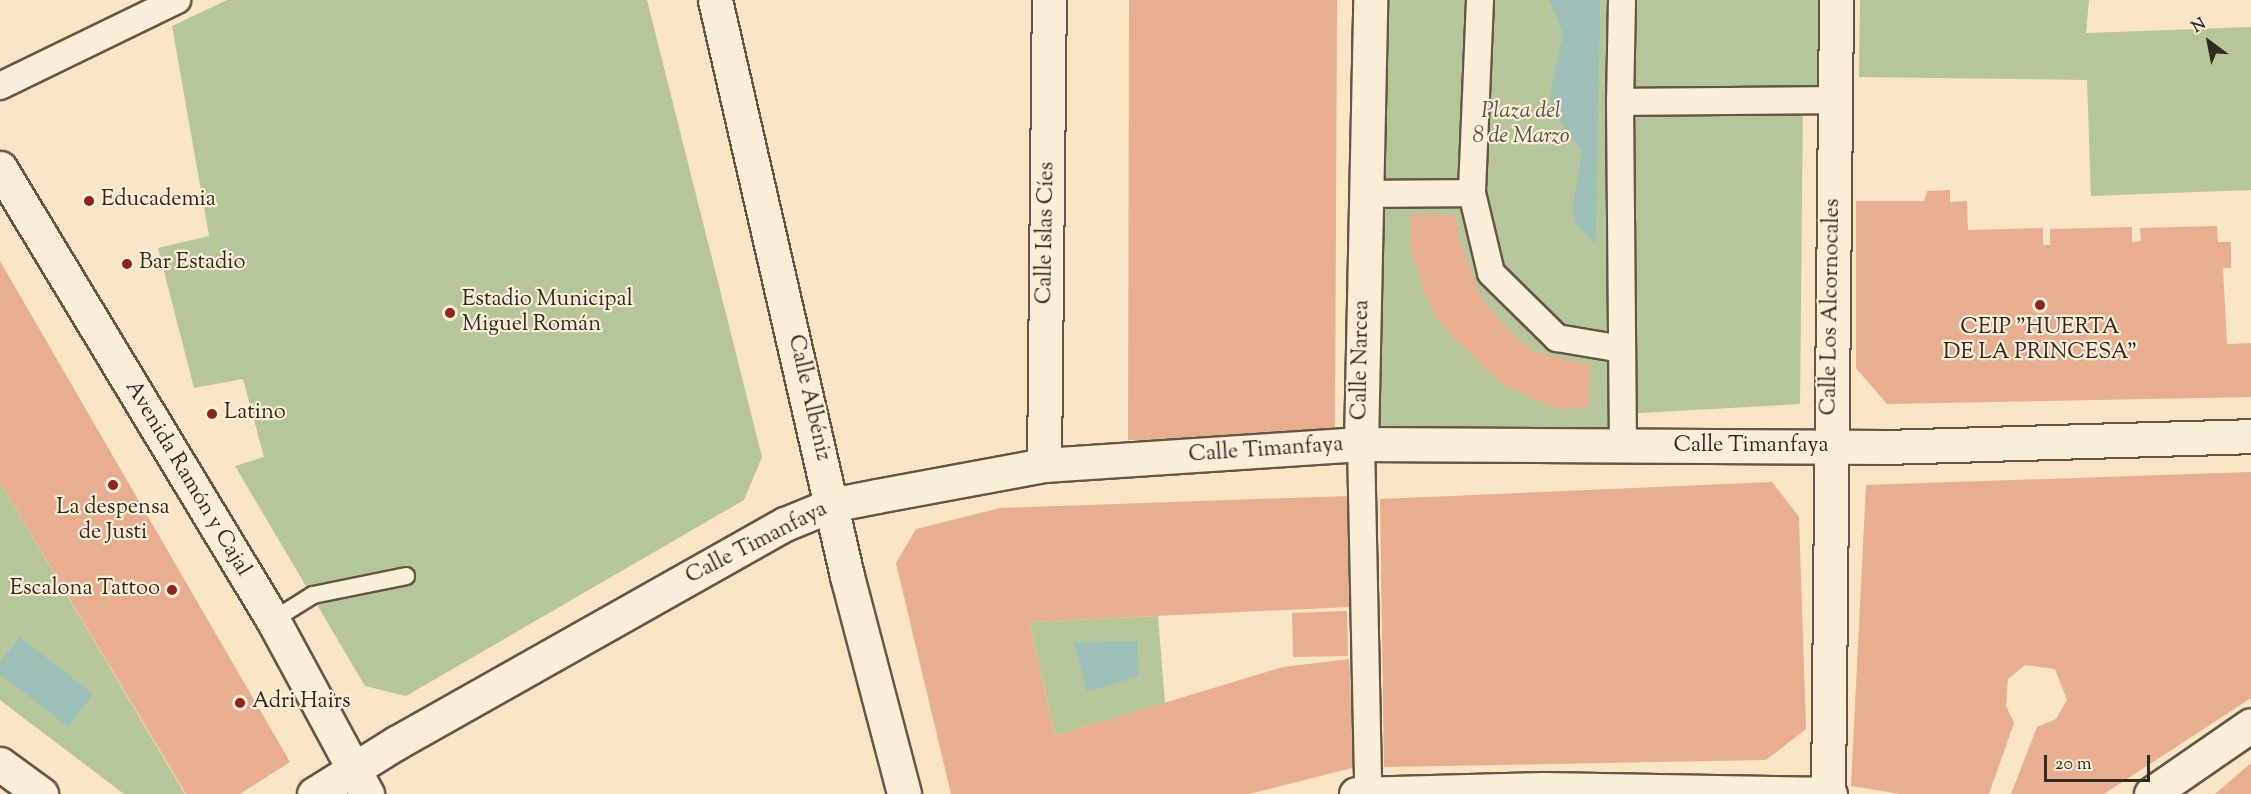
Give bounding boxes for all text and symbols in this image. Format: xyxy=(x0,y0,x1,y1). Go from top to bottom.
north arrow xyxy=(2179,12,2239,72)
text: N xyxy=(2188,13,2211,39)
park label: Plaza del 8 de Marzo xyxy=(1472,99,1570,150)
street label: Calle Islas Cíes xyxy=(1033,162,1061,304)
place label: Educademia xyxy=(101,188,216,214)
marker: Educademia xyxy=(82,194,96,208)
street label: Calle Los Alcornocales xyxy=(1817,198,1847,416)
place label: Bar Estadio xyxy=(139,251,246,277)
marker: Bar Estadio xyxy=(120,257,134,271)
place label: Estadio Municipal Miguel Román xyxy=(462,287,633,338)
marker: CEIP "HUERTA DE LA PRINCESA" xyxy=(2033,298,2047,312)
street label: Calle Narcea xyxy=(1348,300,1376,420)
marker: Estadio Municipal Miguel Román xyxy=(443,306,457,320)
place label: CEIP "HUERTA DE LA PRINCESA" xyxy=(1943,315,2137,366)
street label: Calle Albéniz xyxy=(781,332,835,464)
street label: Avenida Ramón y Cajal xyxy=(118,377,256,581)
place label: Latino xyxy=(224,401,286,427)
marker: Latino xyxy=(205,407,219,421)
street label: Calle Timanfaya xyxy=(1188,432,1344,470)
street label: Calle Timanfaya xyxy=(1673,434,1829,460)
marker: La despensa de Justi xyxy=(106,478,120,492)
place label: La despensa de Justi xyxy=(56,495,170,546)
street label: Calle Timanfaya xyxy=(682,497,832,591)
place label: Escalona Tattoo xyxy=(10,577,160,603)
marker: Escalona Tattoo xyxy=(165,583,179,597)
place label: Adri Hairs xyxy=(252,690,351,716)
marker: Adri Hairs xyxy=(233,696,247,710)
scale bar xyxy=(2047,743,2154,781)
text: 20 m xyxy=(2055,752,2092,778)

